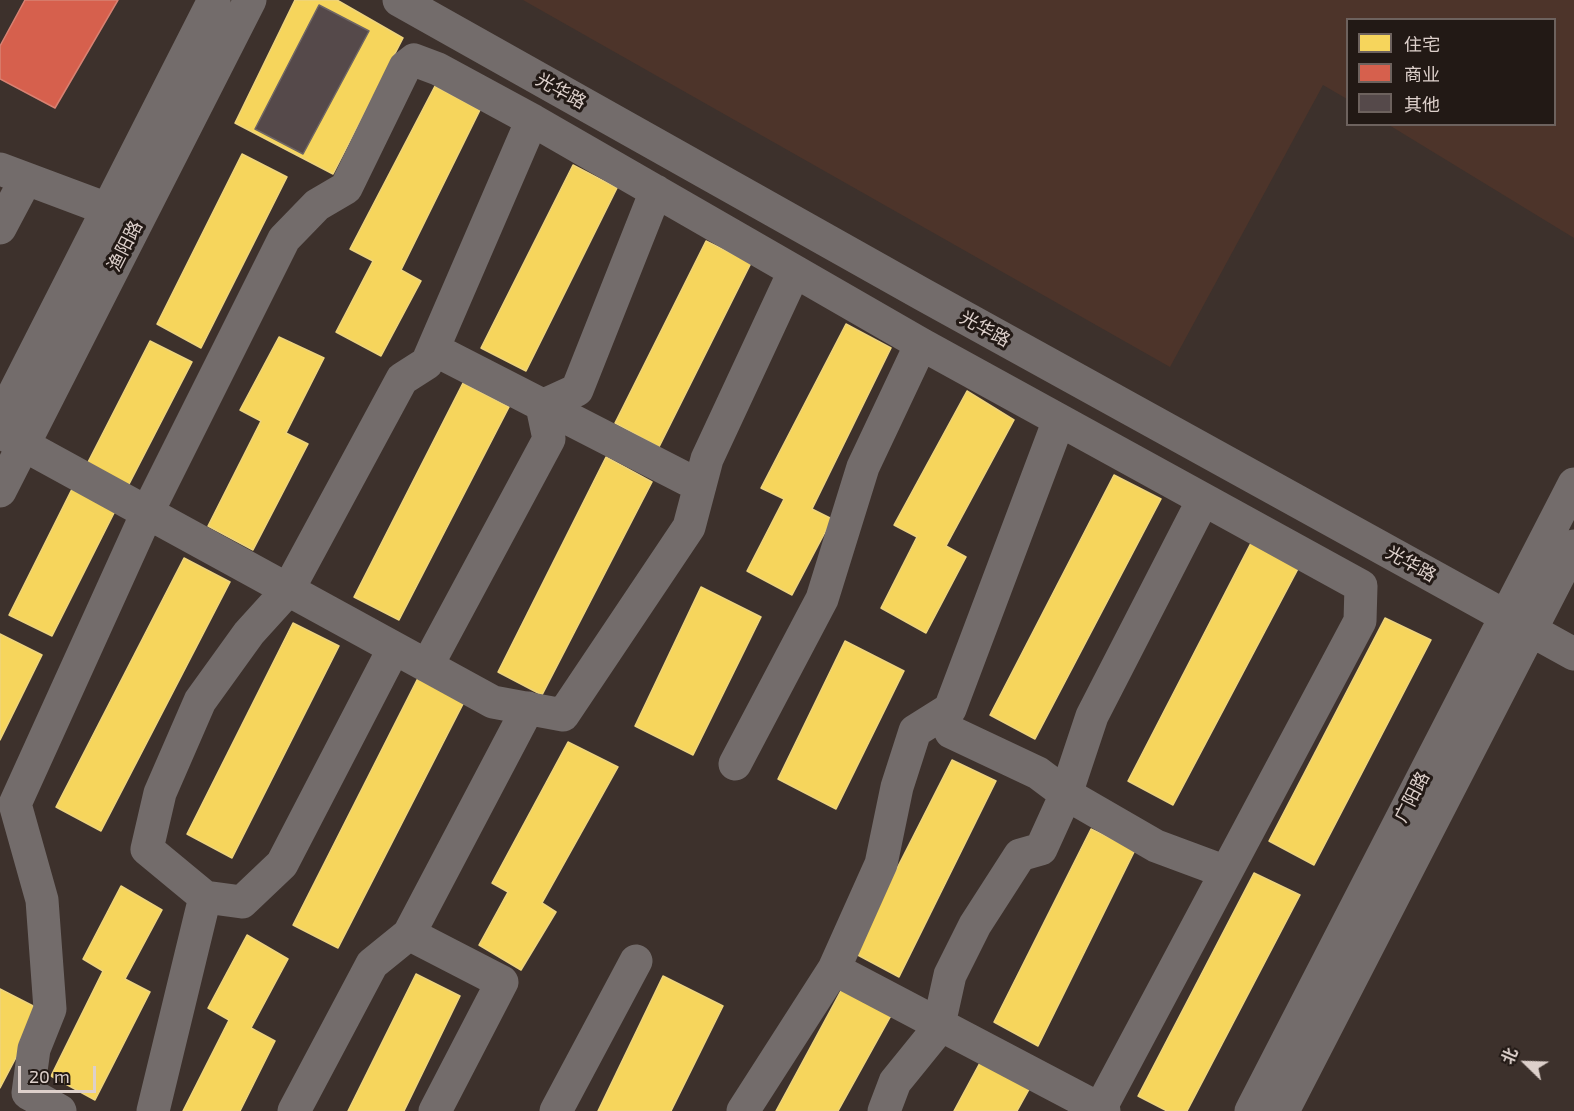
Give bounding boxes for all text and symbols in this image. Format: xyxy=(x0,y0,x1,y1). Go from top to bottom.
legend xyxy=(1346,18,1556,126)
text: 住宅 xyxy=(1404,33,1440,55)
text: 商业 xyxy=(1404,63,1440,85)
street label: 光华路 xyxy=(532,68,590,114)
text: 其他 xyxy=(1404,93,1440,115)
street label: 渔阳路 xyxy=(103,217,147,275)
street label: 光华路 xyxy=(956,306,1014,352)
street label: 光华路 xyxy=(1382,541,1440,587)
street label: 广阳路 xyxy=(1390,768,1434,826)
north arrow xyxy=(1496,1033,1556,1093)
text: 北 xyxy=(1497,1045,1521,1067)
scale bar xyxy=(21,1054,99,1092)
text: 20 m xyxy=(29,1065,70,1087)

